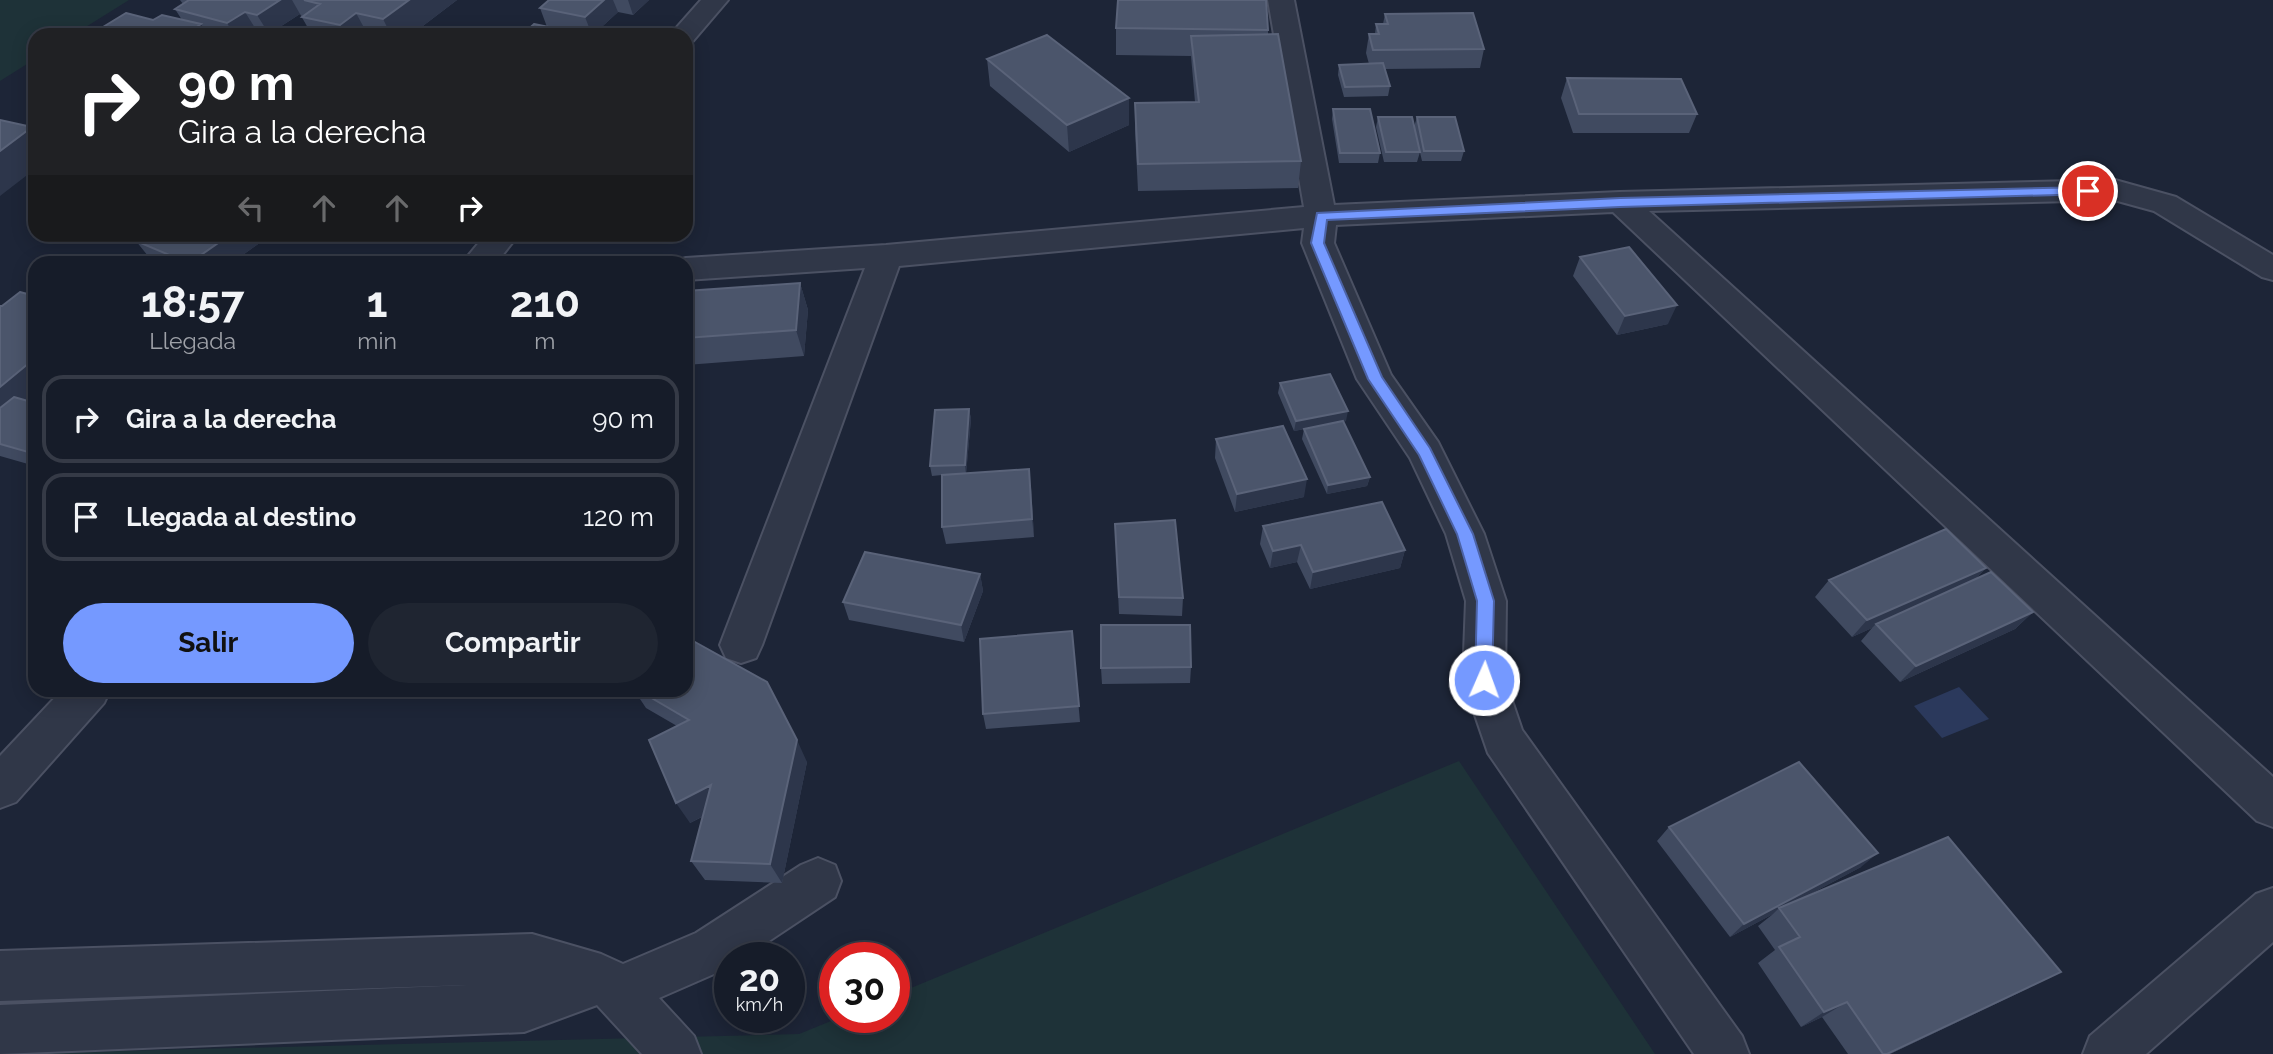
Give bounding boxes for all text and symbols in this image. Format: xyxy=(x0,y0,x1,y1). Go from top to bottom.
text: 90 m xyxy=(178,54,294,111)
icon: right xyxy=(63,56,154,147)
text: Gira a la derecha xyxy=(178,113,426,150)
pin xyxy=(2058,161,2118,221)
icon: arrive xyxy=(2069,172,2107,210)
icon: left xyxy=(232,189,270,227)
icon: ahead xyxy=(305,189,343,227)
icon: ahead xyxy=(378,189,416,227)
icon: right xyxy=(451,189,489,227)
text: 18:57 xyxy=(141,278,244,327)
text: 1 xyxy=(367,278,387,327)
text: 210 xyxy=(510,278,580,327)
text: Llegada xyxy=(149,327,236,354)
text: min xyxy=(357,327,397,354)
text: m xyxy=(534,327,555,354)
icon: right xyxy=(67,400,105,438)
text: Gira a la derecha xyxy=(126,404,336,434)
text: 90 m xyxy=(592,404,654,434)
icon: arrive xyxy=(67,498,105,536)
text: Llegada al destino xyxy=(126,502,356,532)
text: 120 m xyxy=(583,502,654,532)
button: Salir xyxy=(63,603,354,683)
button: Compartir xyxy=(368,603,658,683)
position arrow xyxy=(1447,643,1521,717)
speed limit sign: 30 xyxy=(819,942,910,1033)
text: 20 xyxy=(739,958,780,999)
text: km/h xyxy=(736,994,783,1015)

